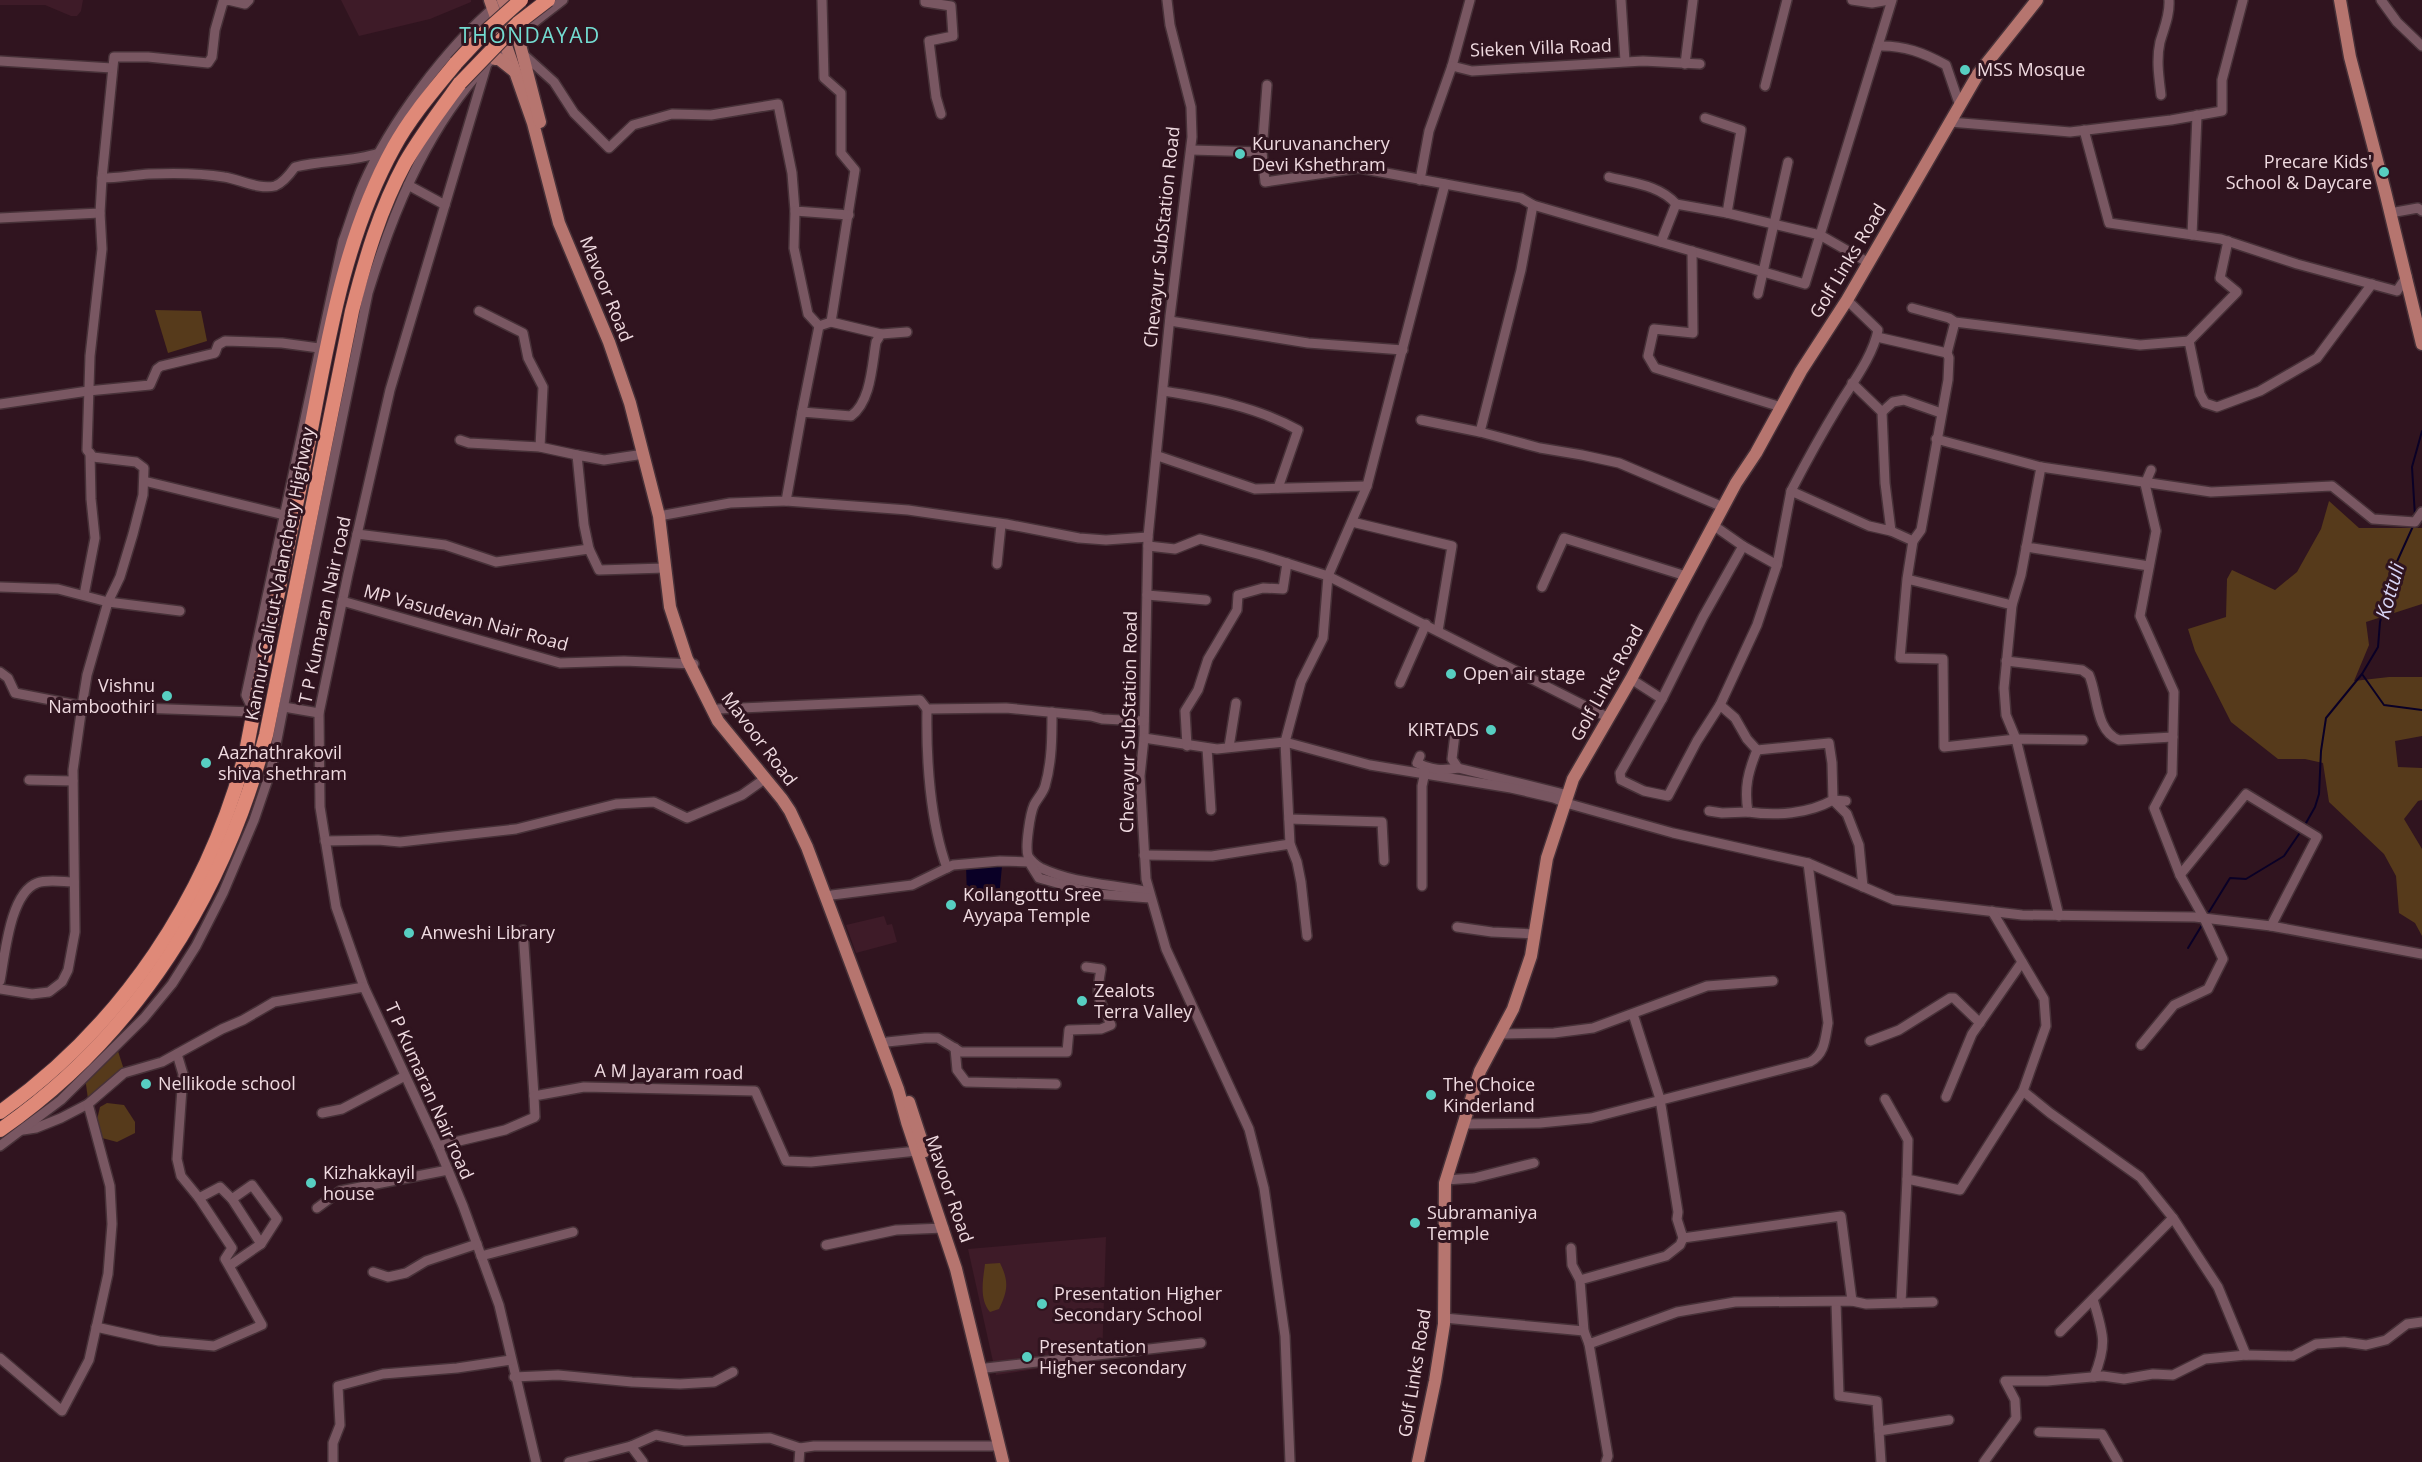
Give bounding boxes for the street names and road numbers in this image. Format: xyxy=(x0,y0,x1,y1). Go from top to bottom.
street label: Sieken Villa Road xyxy=(1470,33,1612,61)
street label: Chevayur SubStation Road xyxy=(1137,125,1185,349)
street label: Golf Links Road xyxy=(1803,199,1891,322)
street label: Mavoor Road xyxy=(575,232,639,345)
street label: Kannur-Calicut-Valanchery Highway xyxy=(239,424,319,723)
street label: T P Kumaran Nair road xyxy=(292,514,356,706)
street label: MP Vasudevan Nair Road xyxy=(361,578,571,656)
street label: Chevayur SubStation Road xyxy=(1114,611,1142,833)
street label: Golf Links Road xyxy=(1564,620,1648,745)
street label: Mavoor Road xyxy=(717,687,803,790)
street label: T P Kumaran Nair road xyxy=(380,998,480,1183)
street label: A M Jayaram road xyxy=(594,1058,744,1084)
street label: Mavoor Road xyxy=(920,1132,979,1245)
street label: Golf Links Road xyxy=(1392,1307,1436,1439)

